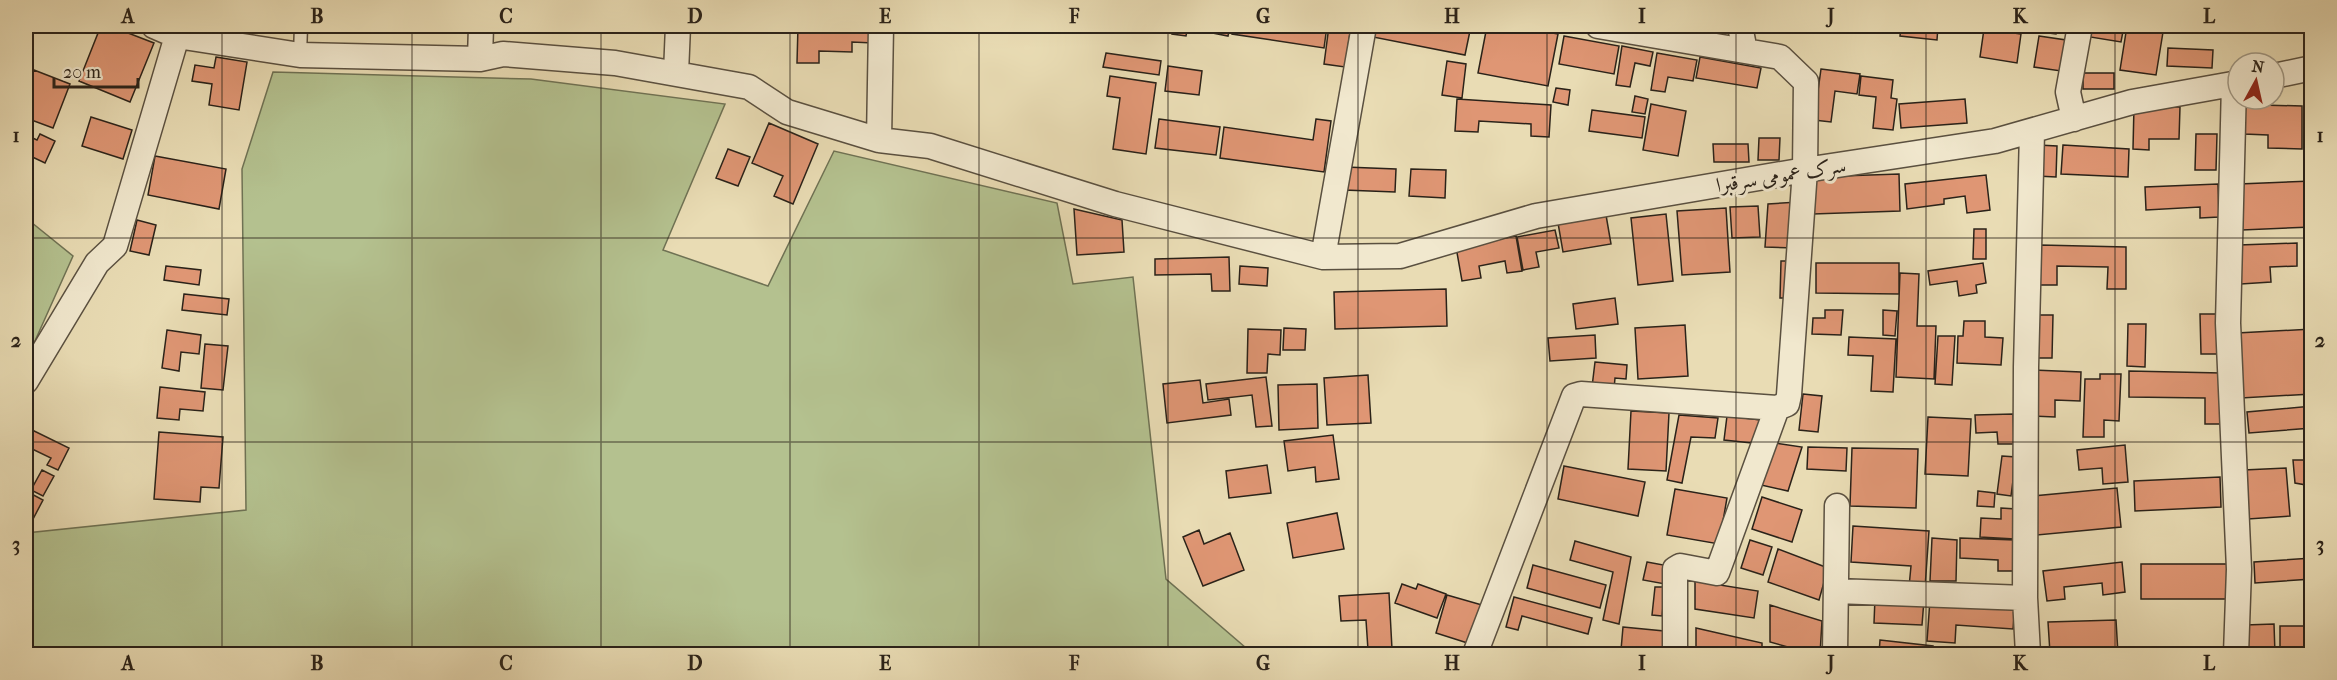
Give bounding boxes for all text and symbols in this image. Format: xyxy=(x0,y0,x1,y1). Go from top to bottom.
text: A xyxy=(120,5,136,28)
text: B xyxy=(310,5,324,28)
text: C xyxy=(499,5,513,28)
text: D xyxy=(687,5,703,28)
text: E xyxy=(879,5,891,28)
text: F xyxy=(1068,5,1080,28)
text: G xyxy=(1256,5,1270,28)
text: H xyxy=(1444,5,1460,28)
text: I xyxy=(1638,5,1646,28)
text: J xyxy=(1825,5,1835,28)
text: K xyxy=(2013,5,2029,28)
text: L xyxy=(2203,5,2216,28)
scale bar xyxy=(54,51,138,89)
north arrow xyxy=(2226,51,2286,111)
text: N xyxy=(2251,56,2266,77)
text: 20 m xyxy=(63,62,101,83)
text: 1 xyxy=(12,124,20,147)
text: 1 xyxy=(2316,124,2324,147)
street label: سرک عمومی سرقبرا xyxy=(1714,153,1848,199)
text: 2 xyxy=(11,329,21,352)
text: 2 xyxy=(2315,329,2325,352)
text: 3 xyxy=(12,533,20,556)
text: 3 xyxy=(2316,533,2324,556)
text: A xyxy=(120,652,136,675)
text: B xyxy=(310,652,324,675)
text: C xyxy=(499,652,513,675)
text: D xyxy=(687,652,703,675)
text: E xyxy=(879,652,891,675)
text: F xyxy=(1068,652,1080,675)
text: G xyxy=(1256,652,1270,675)
text: H xyxy=(1444,652,1460,675)
text: I xyxy=(1638,652,1646,675)
text: J xyxy=(1825,652,1835,675)
text: K xyxy=(2013,652,2029,675)
text: L xyxy=(2203,652,2216,675)

